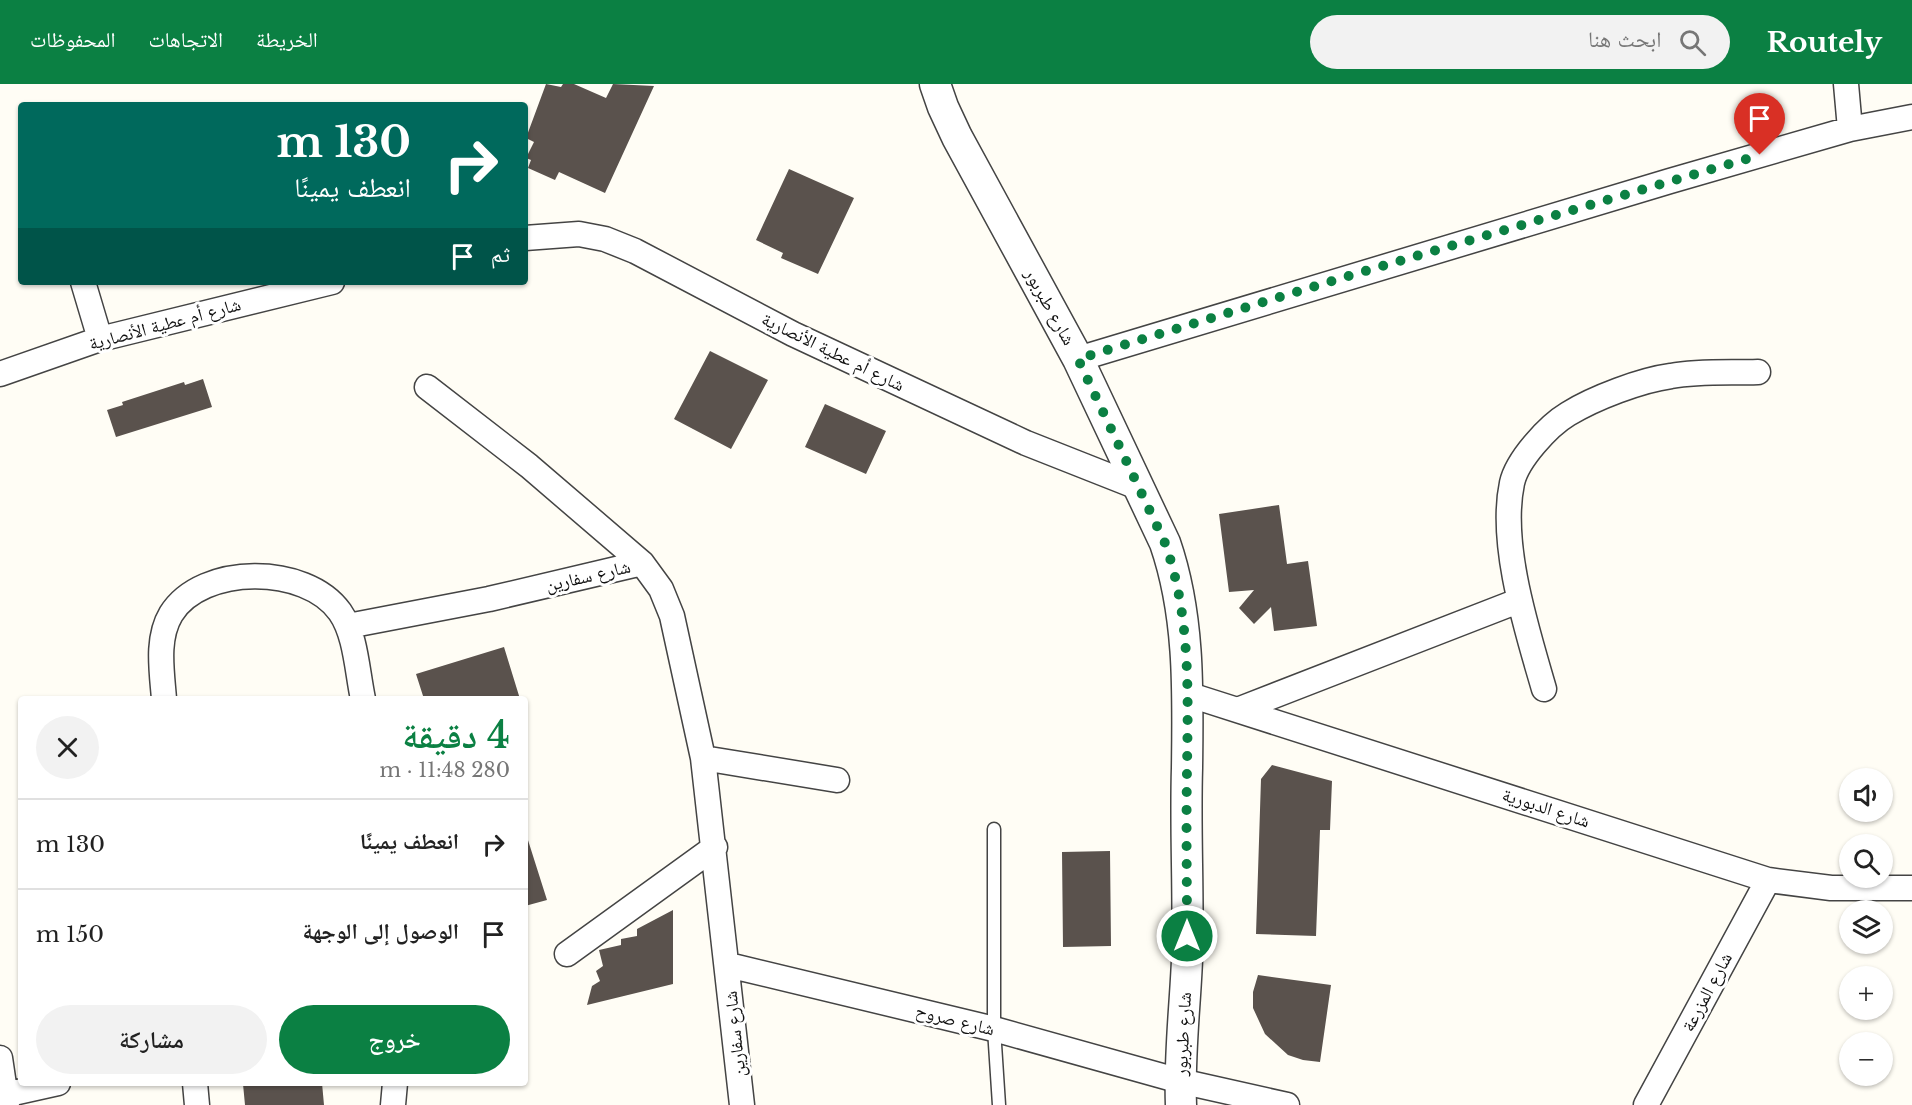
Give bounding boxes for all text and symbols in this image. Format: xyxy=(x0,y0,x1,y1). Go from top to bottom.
search box xyxy=(1310,15,1730,69)
text: Routely xyxy=(1766,25,1882,60)
text: ابحث هنا xyxy=(1588,26,1661,53)
icon: search xyxy=(1676,26,1709,59)
text: المحفوظات xyxy=(30,27,115,53)
text: الاتجاهات xyxy=(148,27,223,53)
text: الخريطة xyxy=(256,27,318,53)
pin xyxy=(1734,93,1785,155)
icon: arrive xyxy=(1743,102,1776,135)
text: 130 m xyxy=(277,116,411,168)
icon: right xyxy=(432,126,510,204)
text: انعطف يمينًا xyxy=(294,171,411,204)
icon: arrive xyxy=(446,240,479,273)
text: ثم xyxy=(491,241,510,268)
street label: شارع طبربور xyxy=(1020,264,1080,349)
street label: شارع أم عطية الأنصارية xyxy=(87,293,244,356)
street label: شارع أم عطية الأنصارية xyxy=(758,308,908,397)
street label: شارع سفارين xyxy=(543,556,633,596)
text: 4 دقيقة xyxy=(402,713,510,758)
button: close xyxy=(36,716,99,779)
text: 280 m · 11:48 xyxy=(380,758,510,782)
map controls xyxy=(1839,768,1893,1086)
button: sound xyxy=(1839,768,1893,822)
street label: شارع الدبورية xyxy=(1499,784,1593,832)
text: انعطف يمينًا xyxy=(360,828,459,855)
icon: right xyxy=(477,828,510,861)
text: 130 m xyxy=(36,831,105,858)
button: search xyxy=(1839,834,1893,888)
button: layers xyxy=(1839,900,1893,954)
position arrow xyxy=(1155,904,1219,968)
text: الوصول إلى الوجهة xyxy=(303,918,459,945)
icon: arrive xyxy=(477,918,510,951)
text: 150 m xyxy=(36,921,104,948)
street label: شارع المزرعة xyxy=(1677,949,1737,1035)
button: + xyxy=(1839,966,1893,1020)
street label: شارع سفارين xyxy=(720,990,750,1078)
street label: شارع طبربور xyxy=(1170,991,1196,1078)
street label: شارع صروح xyxy=(913,1000,997,1041)
button: مشاركة xyxy=(36,1005,267,1074)
button: خروج xyxy=(279,1005,510,1074)
button: − xyxy=(1839,1032,1893,1086)

